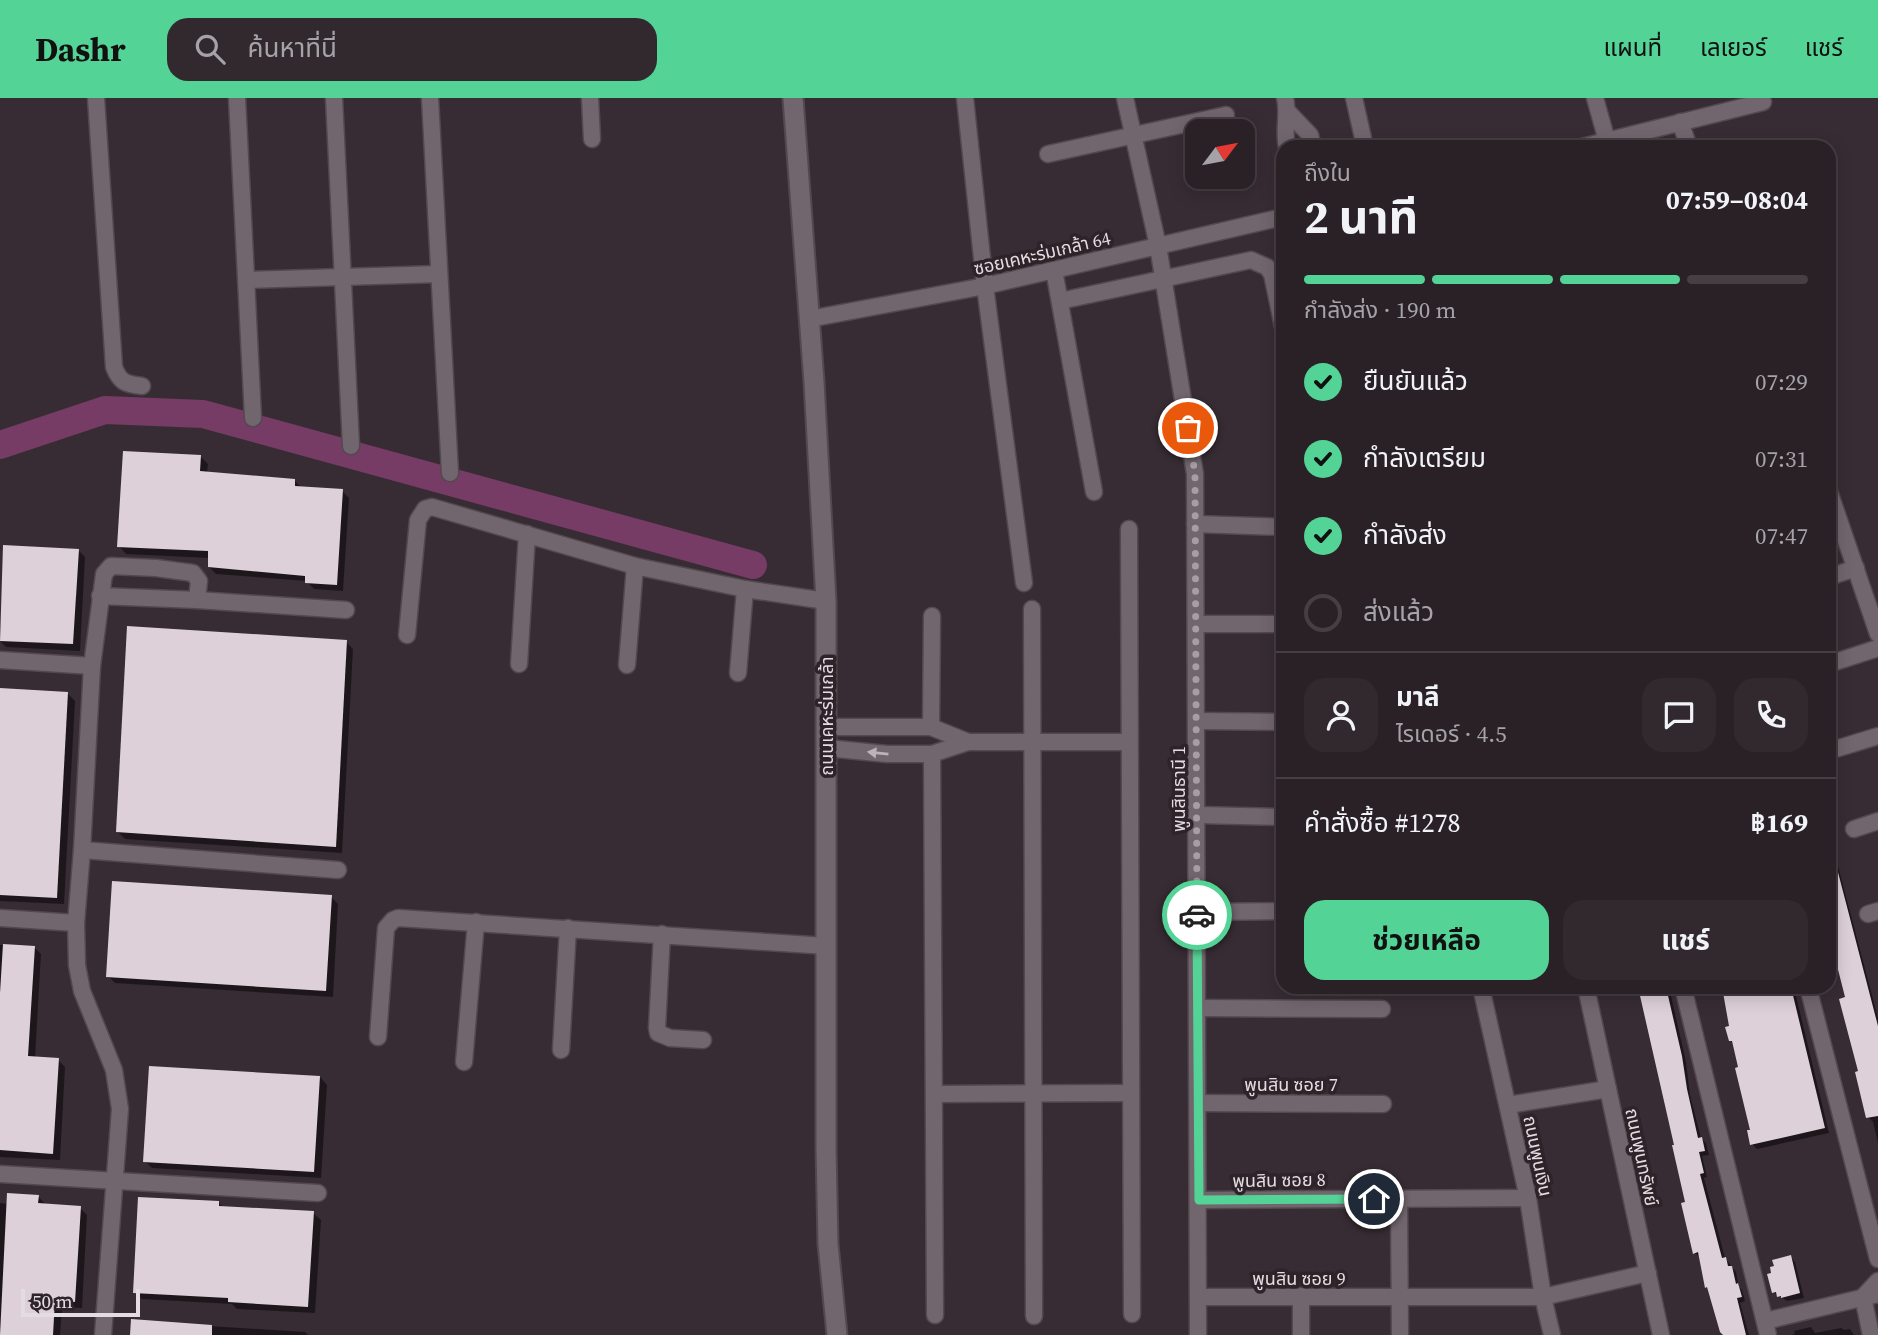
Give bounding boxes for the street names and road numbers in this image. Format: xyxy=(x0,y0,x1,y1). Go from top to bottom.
street label: ซอยเคหะร่มเกล้า 64 xyxy=(971,225,1113,281)
street label: ถนนเคหะร่มเกล้า xyxy=(814,656,839,776)
street label: พูนสินธานี 1 xyxy=(1166,746,1191,832)
street label: พูนสิน ซอย 7 xyxy=(1244,1072,1338,1097)
street label: ถนนพูนทรัพย์ xyxy=(1619,1106,1665,1208)
street label: ถนนพูนเงิน xyxy=(1517,1113,1559,1199)
street label: พูนสิน ซอย 8 xyxy=(1232,1167,1326,1193)
street label: พูนสิน ซอย 9 xyxy=(1252,1266,1346,1291)

